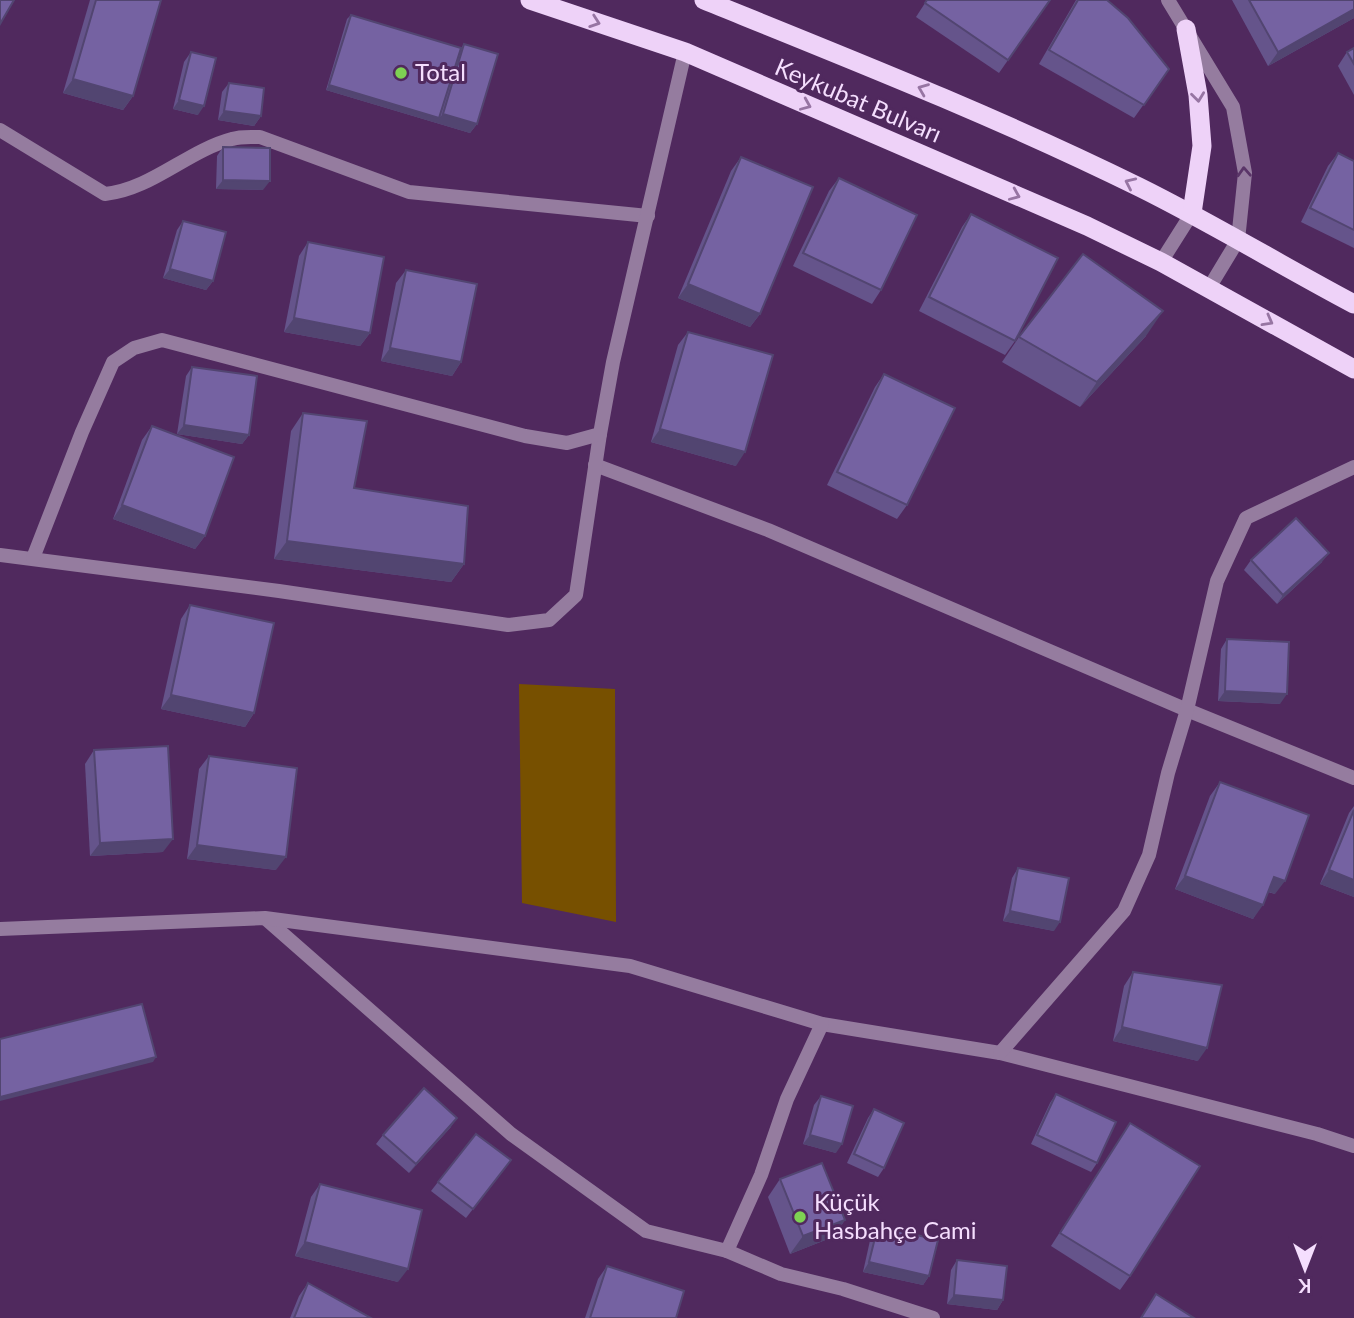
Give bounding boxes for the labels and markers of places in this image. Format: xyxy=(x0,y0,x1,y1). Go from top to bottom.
place label: Total xyxy=(415,57,466,86)
marker: Total xyxy=(393,65,409,81)
place label: Küçük Hasbahçe Cami xyxy=(814,1187,977,1244)
marker: Küçük Hasbahçe Cami xyxy=(792,1209,808,1225)

